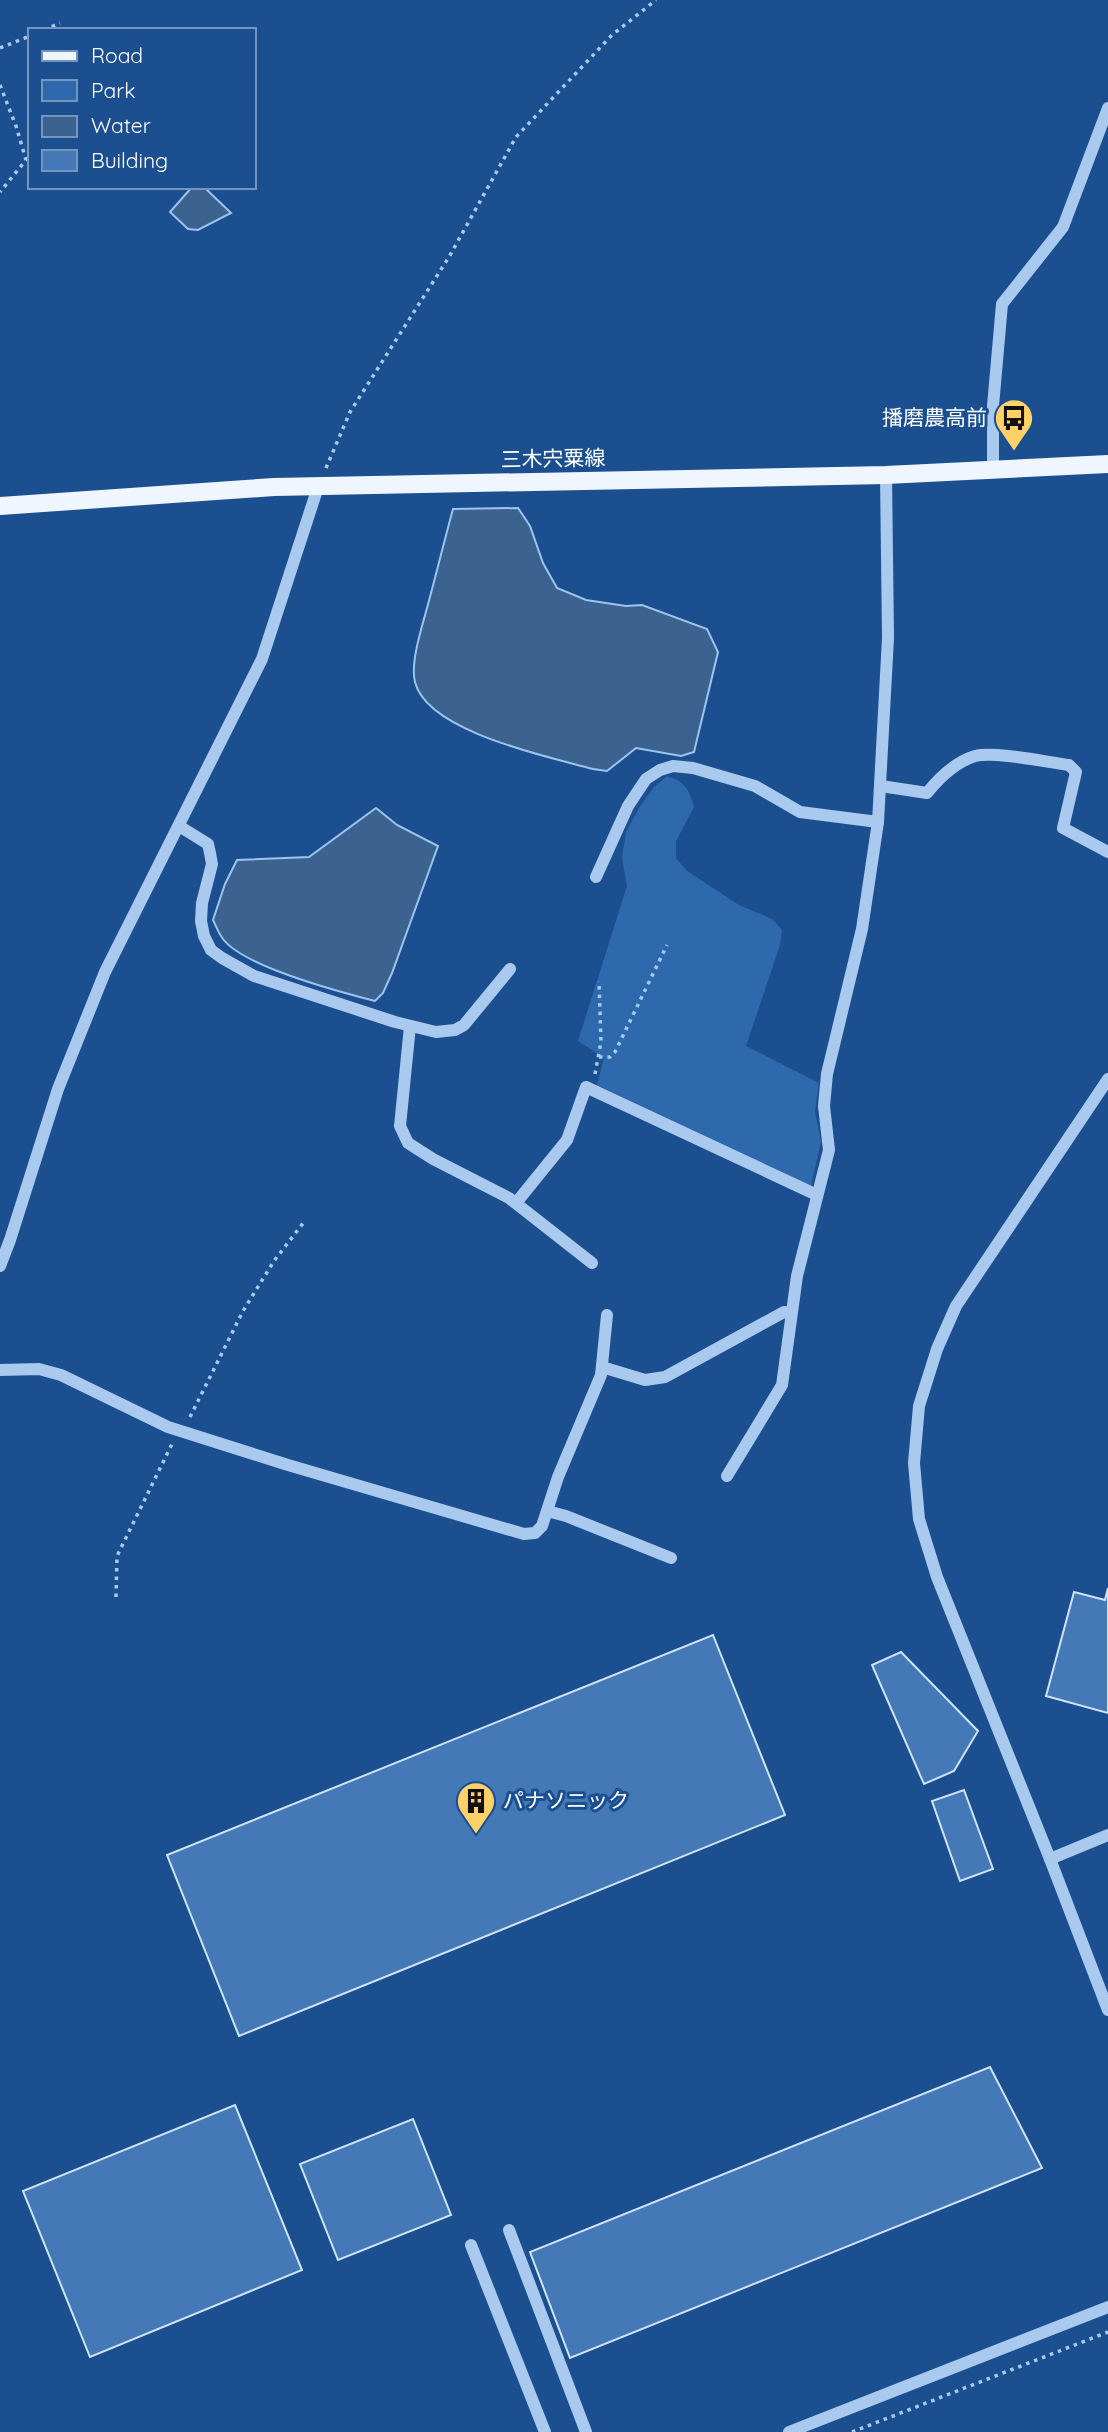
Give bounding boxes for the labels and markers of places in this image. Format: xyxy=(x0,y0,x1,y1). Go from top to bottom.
bus stop icon: 播磨農高前 xyxy=(993,397,1035,452)
place label: 播磨農高前 xyxy=(882,404,987,430)
building icon: パナソニック xyxy=(455,1780,497,1835)
place label: パナソニック xyxy=(503,1787,629,1813)

